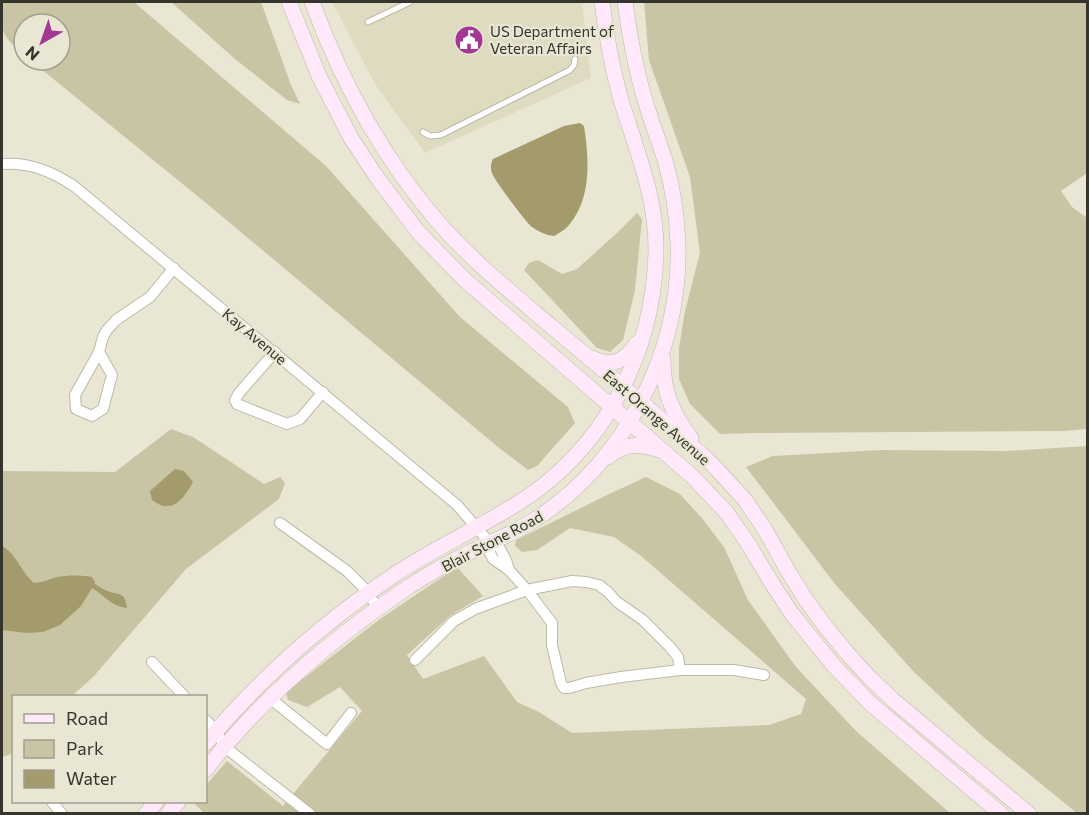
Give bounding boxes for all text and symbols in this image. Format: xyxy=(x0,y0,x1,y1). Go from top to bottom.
north arrow xyxy=(12,12,72,72)
place label: US Department of Veteran Affairs xyxy=(490,22,614,57)
public building icon: US Department of Veteran Affairs xyxy=(453,24,485,56)
text: N xyxy=(21,43,43,65)
street label: Kay Avenue xyxy=(219,304,291,368)
street label: East Orange Avenue xyxy=(600,366,714,468)
street label: Blair Stone Road xyxy=(438,507,546,575)
legend xyxy=(12,695,207,803)
text: Road xyxy=(66,707,108,729)
text: Park xyxy=(66,737,104,759)
text: Water xyxy=(66,767,117,789)

